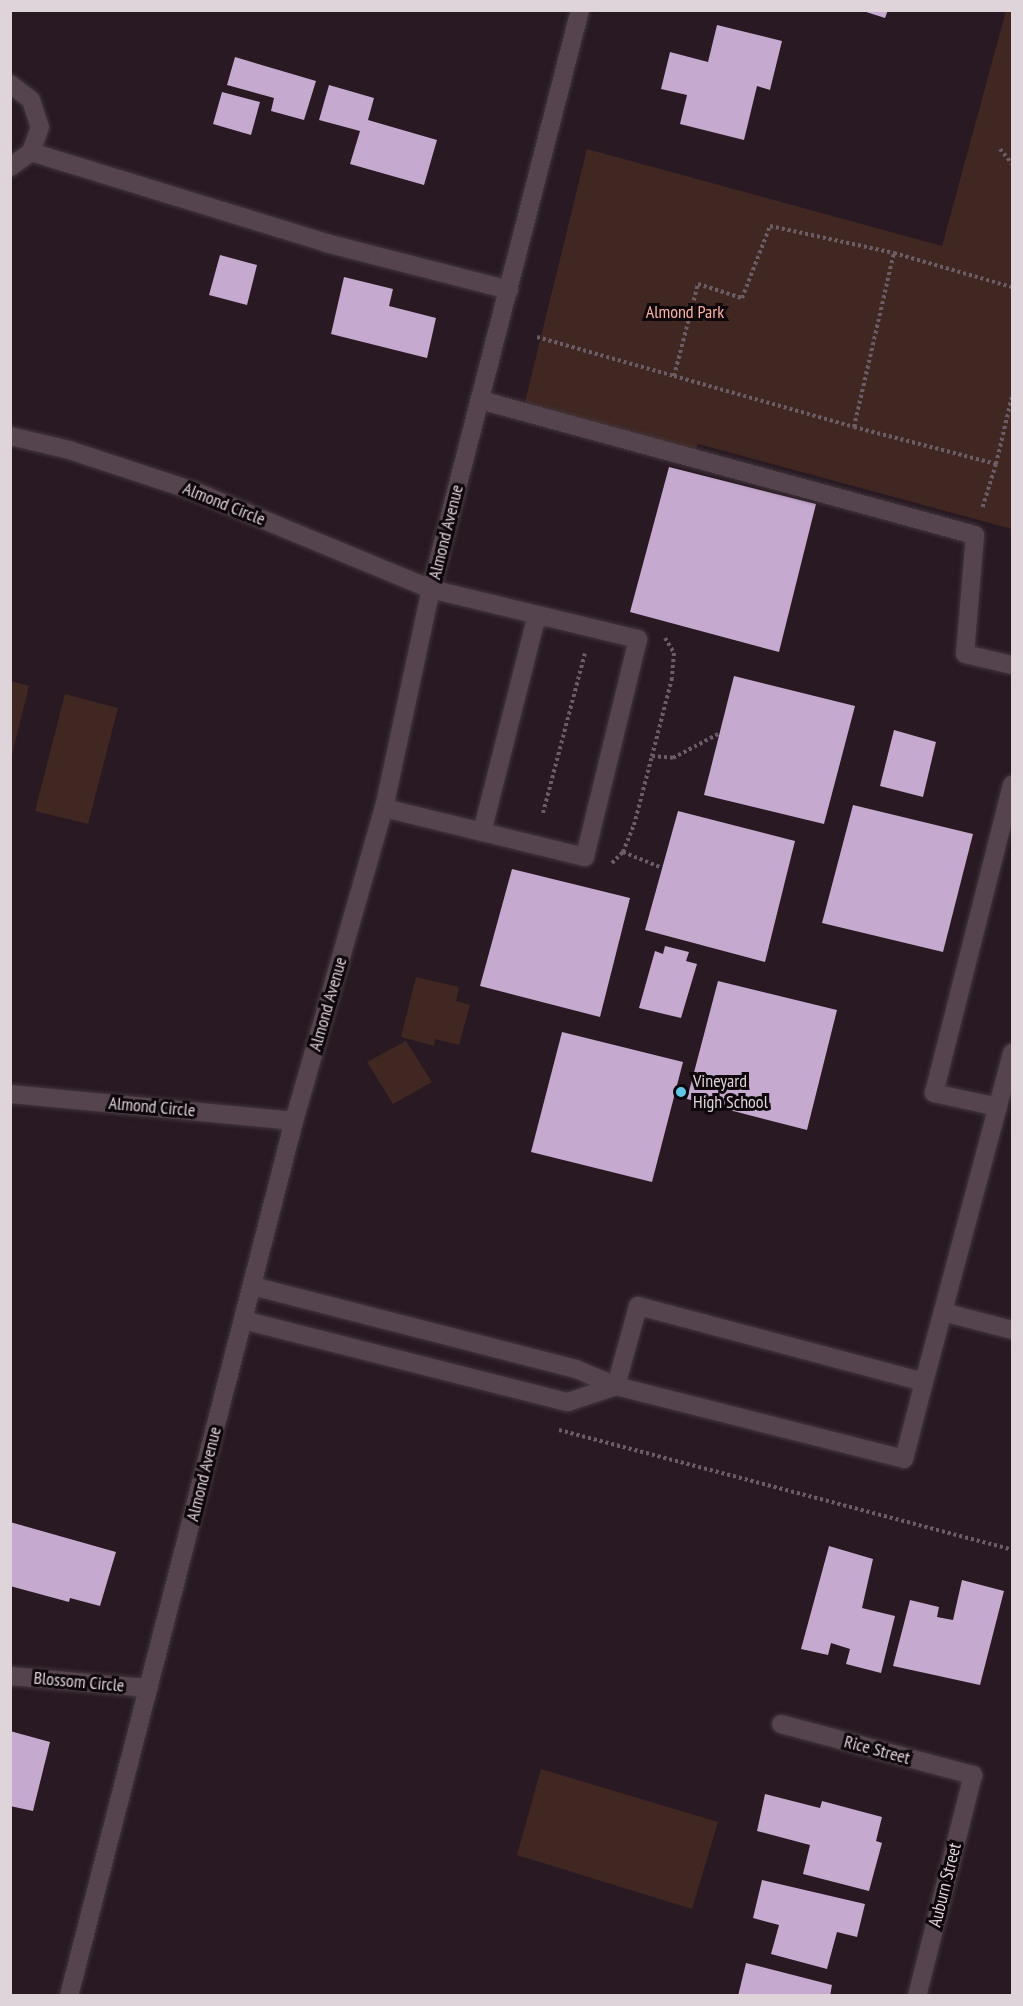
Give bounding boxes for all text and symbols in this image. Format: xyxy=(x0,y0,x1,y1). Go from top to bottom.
park label: Almond Park xyxy=(646,301,724,323)
street label: Almond Circle xyxy=(180,478,268,530)
street label: Almond Avenue xyxy=(424,482,468,582)
street label: Almond Avenue xyxy=(304,954,352,1054)
place label: Vineyard High School xyxy=(693,1071,768,1114)
marker: Vineyard High School xyxy=(674,1085,688,1099)
street label: Almond Circle xyxy=(108,1092,196,1122)
street label: Almond Avenue xyxy=(182,1424,226,1524)
street label: Blossom Circle xyxy=(33,1667,125,1697)
street label: Rice Street xyxy=(842,1731,912,1769)
street label: Auburn Street xyxy=(924,1841,966,1929)

